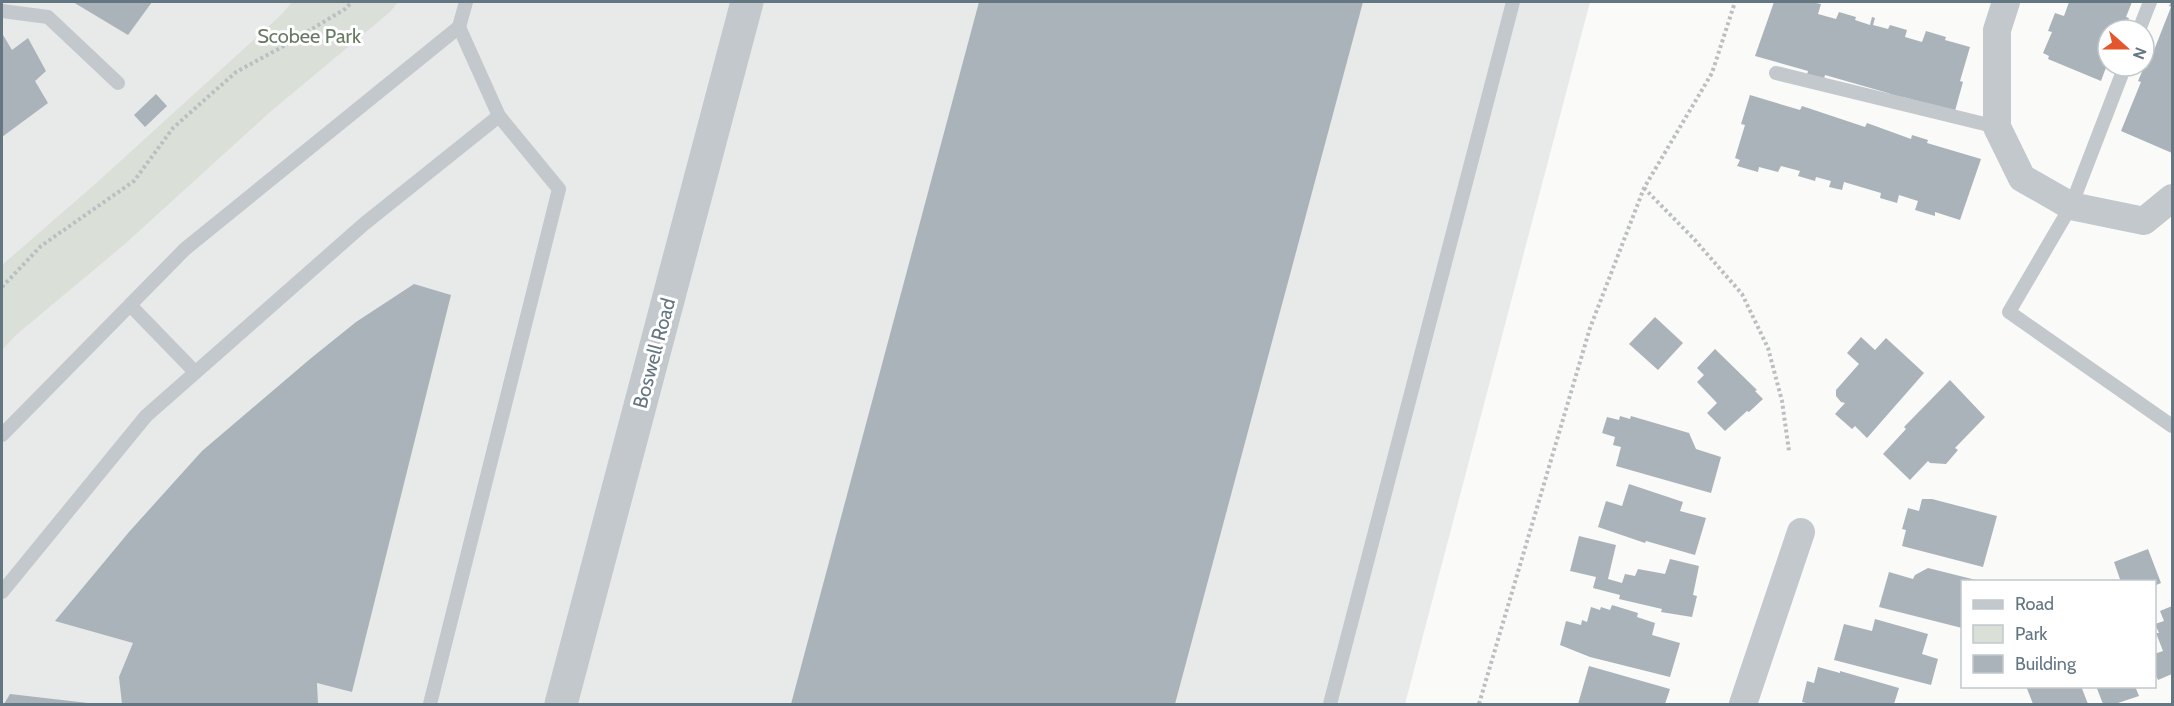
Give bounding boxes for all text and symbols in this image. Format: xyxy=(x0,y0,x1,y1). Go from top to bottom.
north arrow xyxy=(2096,18,2156,78)
park label: Scobee Park xyxy=(257,24,361,48)
text: N xyxy=(2129,45,2150,62)
street label: Boswell Road xyxy=(628,295,680,411)
legend xyxy=(1961,580,2156,688)
text: Road xyxy=(2015,593,2054,615)
text: Park xyxy=(2015,623,2048,645)
text: Building xyxy=(2015,653,2077,675)

